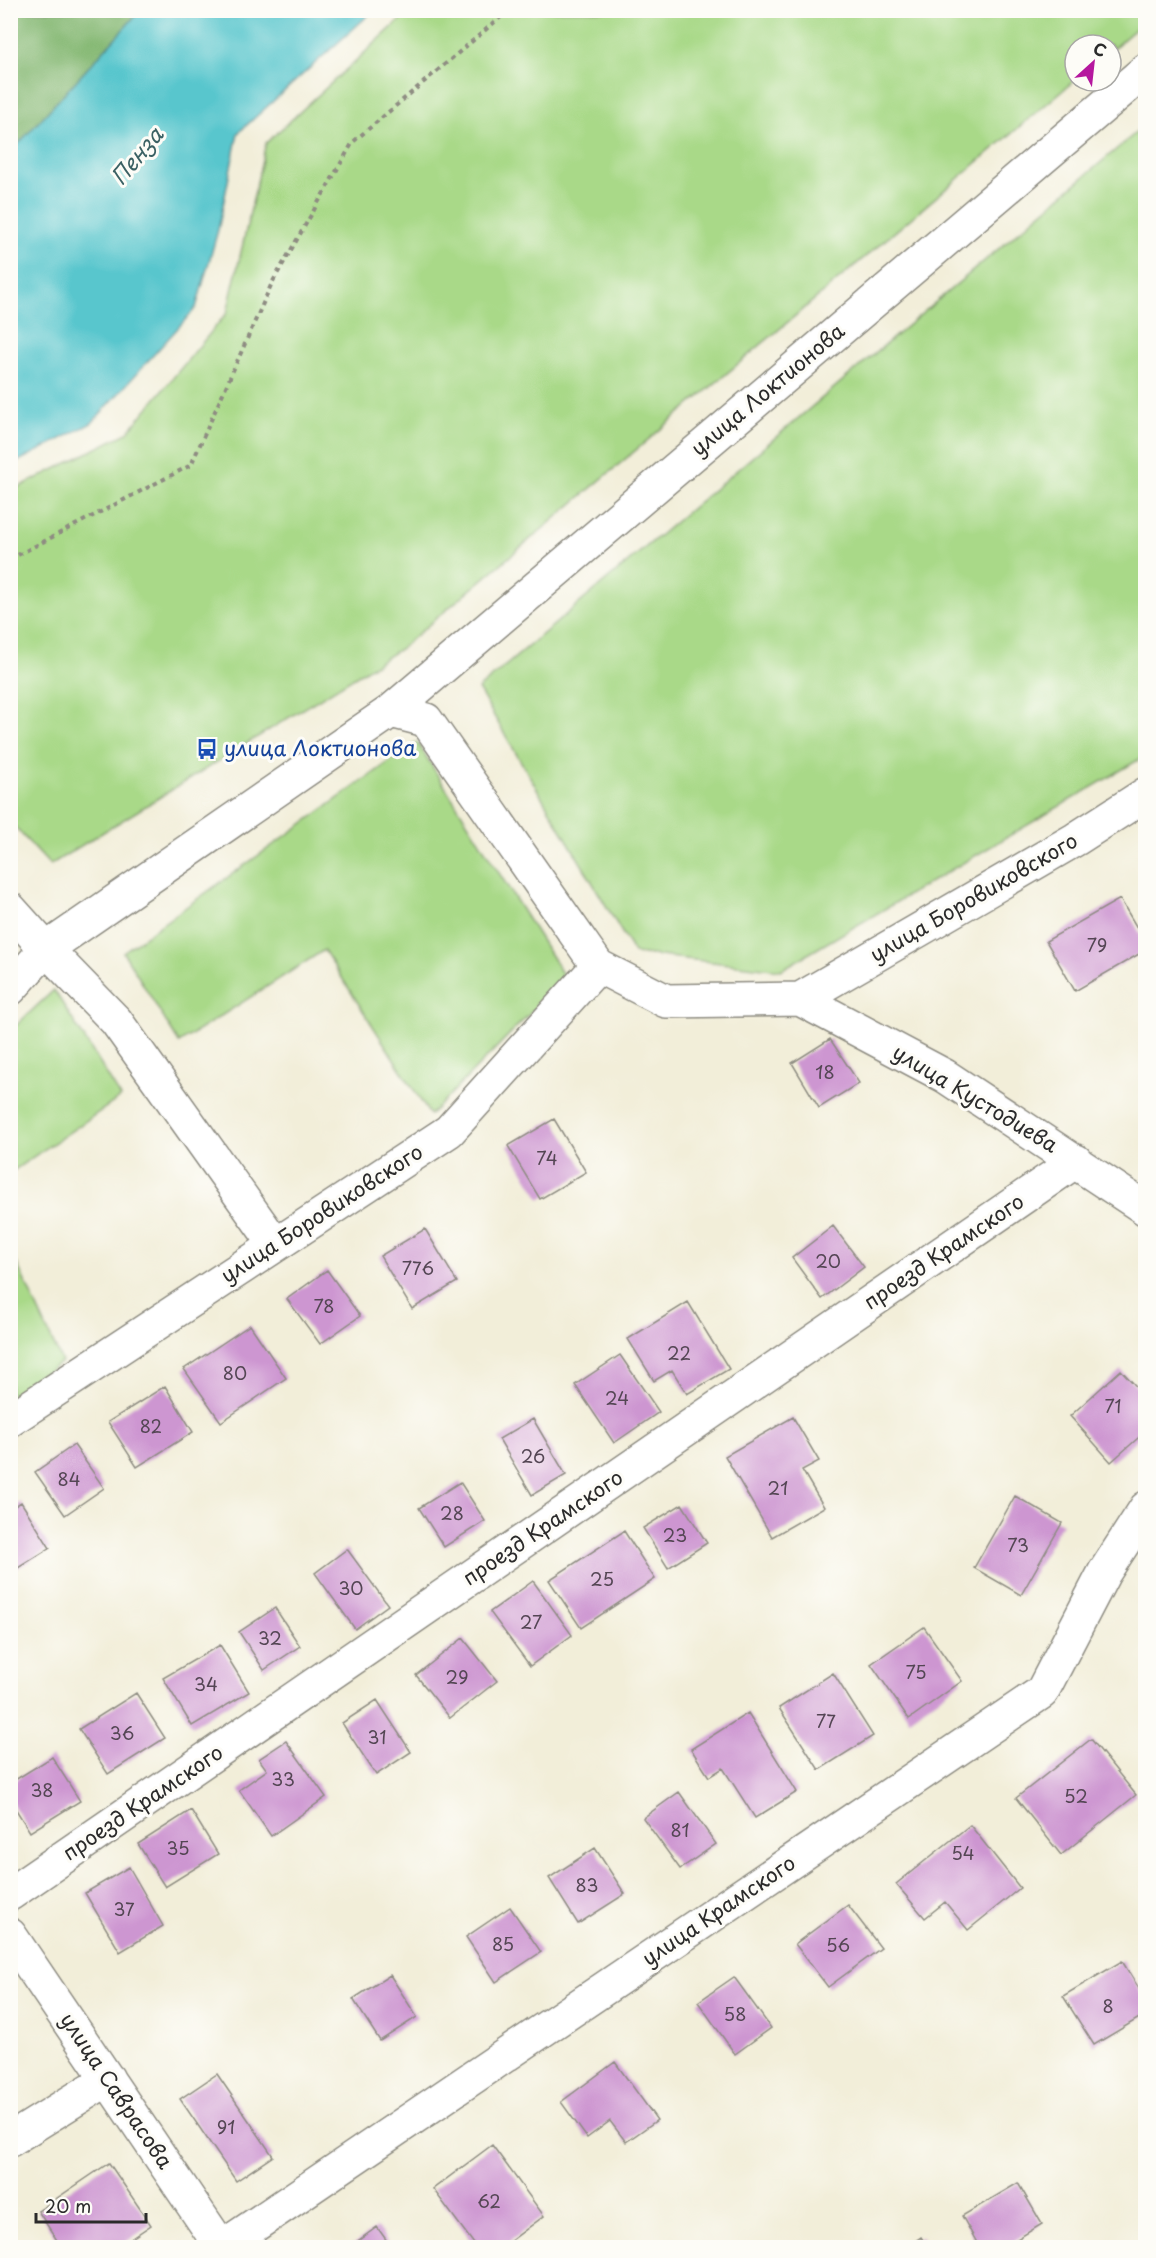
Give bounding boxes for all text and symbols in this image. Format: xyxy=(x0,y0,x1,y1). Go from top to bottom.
north arrow xyxy=(1063,33,1123,93)
text: С xyxy=(1089,35,1111,62)
water label: Пенза xyxy=(102,118,171,191)
street label: улица Локтионова xyxy=(683,314,851,463)
place label: улица Локтионова xyxy=(224,731,416,763)
bus stop icon: улица Локтионова xyxy=(195,737,219,761)
street label: улица Боровиковского xyxy=(863,823,1083,969)
house number: 79 xyxy=(1087,931,1107,958)
street label: улица Кустодиева xyxy=(887,1035,1065,1159)
house number: 18 xyxy=(815,1058,835,1085)
street label: улица Боровиковского xyxy=(213,1135,428,1290)
house number: 74 xyxy=(536,1144,558,1171)
street label: проезд Крамского xyxy=(856,1184,1030,1316)
house number: 20 xyxy=(815,1247,841,1274)
house number: 776 xyxy=(402,1254,434,1281)
house number: 78 xyxy=(314,1292,335,1319)
house number: 22 xyxy=(667,1339,691,1366)
house number: 80 xyxy=(223,1359,247,1386)
house number: 24 xyxy=(605,1384,629,1411)
house number: 71 xyxy=(1105,1392,1121,1419)
house number: 82 xyxy=(140,1412,162,1439)
house number: 26 xyxy=(521,1442,545,1469)
street label: проезд Крамского xyxy=(455,1460,629,1592)
house number: 84 xyxy=(57,1465,81,1492)
house number: 21 xyxy=(768,1474,788,1501)
house number: 28 xyxy=(440,1499,464,1526)
house number: 23 xyxy=(663,1521,687,1548)
house number: 73 xyxy=(1007,1531,1029,1558)
house number: 25 xyxy=(590,1565,614,1592)
house number: 30 xyxy=(338,1574,364,1601)
house number: 27 xyxy=(520,1608,542,1635)
house number: 32 xyxy=(258,1624,282,1651)
house number: 75 xyxy=(906,1658,927,1685)
house number: 29 xyxy=(446,1663,468,1690)
house number: 34 xyxy=(194,1670,218,1697)
house number: 77 xyxy=(816,1707,836,1734)
house number: 36 xyxy=(110,1719,134,1746)
house number: 31 xyxy=(368,1723,386,1750)
street label: проезд Крамского xyxy=(55,1735,229,1867)
house number: 33 xyxy=(271,1765,295,1792)
house number: 38 xyxy=(30,1776,54,1803)
house number: 52 xyxy=(1064,1782,1088,1809)
house number: 81 xyxy=(670,1816,690,1843)
house number: 35 xyxy=(166,1834,190,1861)
house number: 54 xyxy=(951,1839,975,1866)
street label: улица Крамского xyxy=(635,1846,801,1973)
house number: 83 xyxy=(576,1871,598,1898)
house number: 37 xyxy=(113,1895,135,1922)
house number: 85 xyxy=(492,1930,514,1957)
house number: 56 xyxy=(826,1931,850,1958)
house number: 8 xyxy=(1102,1992,1114,2019)
house number: 58 xyxy=(724,2000,746,2027)
street label: улица Саврасова xyxy=(53,2005,182,2174)
house number: 91 xyxy=(217,2113,235,2140)
scale bar xyxy=(36,2186,146,2224)
house number: 62 xyxy=(477,2187,501,2214)
text: 20 m xyxy=(45,2192,91,2219)

